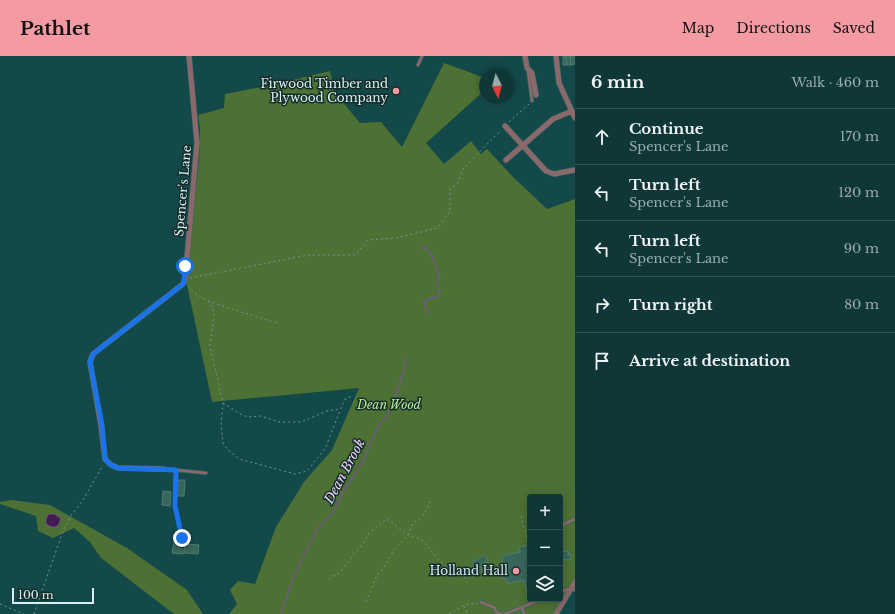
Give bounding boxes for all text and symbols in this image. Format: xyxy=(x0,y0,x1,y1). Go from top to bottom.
text: Pathlet xyxy=(20,17,90,40)
text: Map xyxy=(682,19,714,37)
text: Directions xyxy=(736,19,811,37)
text: Saved xyxy=(833,19,875,37)
north arrow xyxy=(479,68,515,104)
text: 6 min xyxy=(591,72,644,93)
text: Walk · 460 m xyxy=(792,74,879,91)
place label: Firwood Timber and Plywood Company xyxy=(260,76,388,105)
marker: Firwood Timber and Plywood Company xyxy=(391,86,401,96)
text: Continue xyxy=(629,119,704,138)
icon: ahead xyxy=(591,126,613,148)
text: 170 m xyxy=(840,128,879,145)
text: Spencer's Lane xyxy=(629,138,729,155)
street label: Spencer's Lane xyxy=(171,144,194,237)
text: Turn left xyxy=(629,175,700,194)
icon: left xyxy=(591,182,613,204)
text: 120 m xyxy=(838,184,879,201)
text: Spencer's Lane xyxy=(629,194,729,211)
text: Turn left xyxy=(629,231,700,250)
icon: left xyxy=(591,238,613,260)
text: 90 m xyxy=(844,240,879,257)
text: Spencer's Lane xyxy=(629,250,729,267)
route start xyxy=(176,257,194,275)
icon: right xyxy=(591,294,613,316)
text: Turn right xyxy=(629,295,712,314)
text: 80 m xyxy=(844,296,879,313)
icon: arrive xyxy=(591,350,613,372)
text: Arrive at destination xyxy=(629,351,790,370)
park label: Dean Wood xyxy=(356,397,422,412)
water label: Dean Brook xyxy=(320,436,369,507)
map controls xyxy=(527,494,563,602)
button: + xyxy=(527,494,563,530)
route end xyxy=(173,529,191,547)
button: − xyxy=(527,530,563,566)
place label: Holland Hall xyxy=(430,563,508,578)
marker: Holland Hall xyxy=(511,566,521,576)
button: layers xyxy=(527,566,563,602)
scale bar xyxy=(12,586,94,605)
text: 100 m xyxy=(18,588,54,602)

